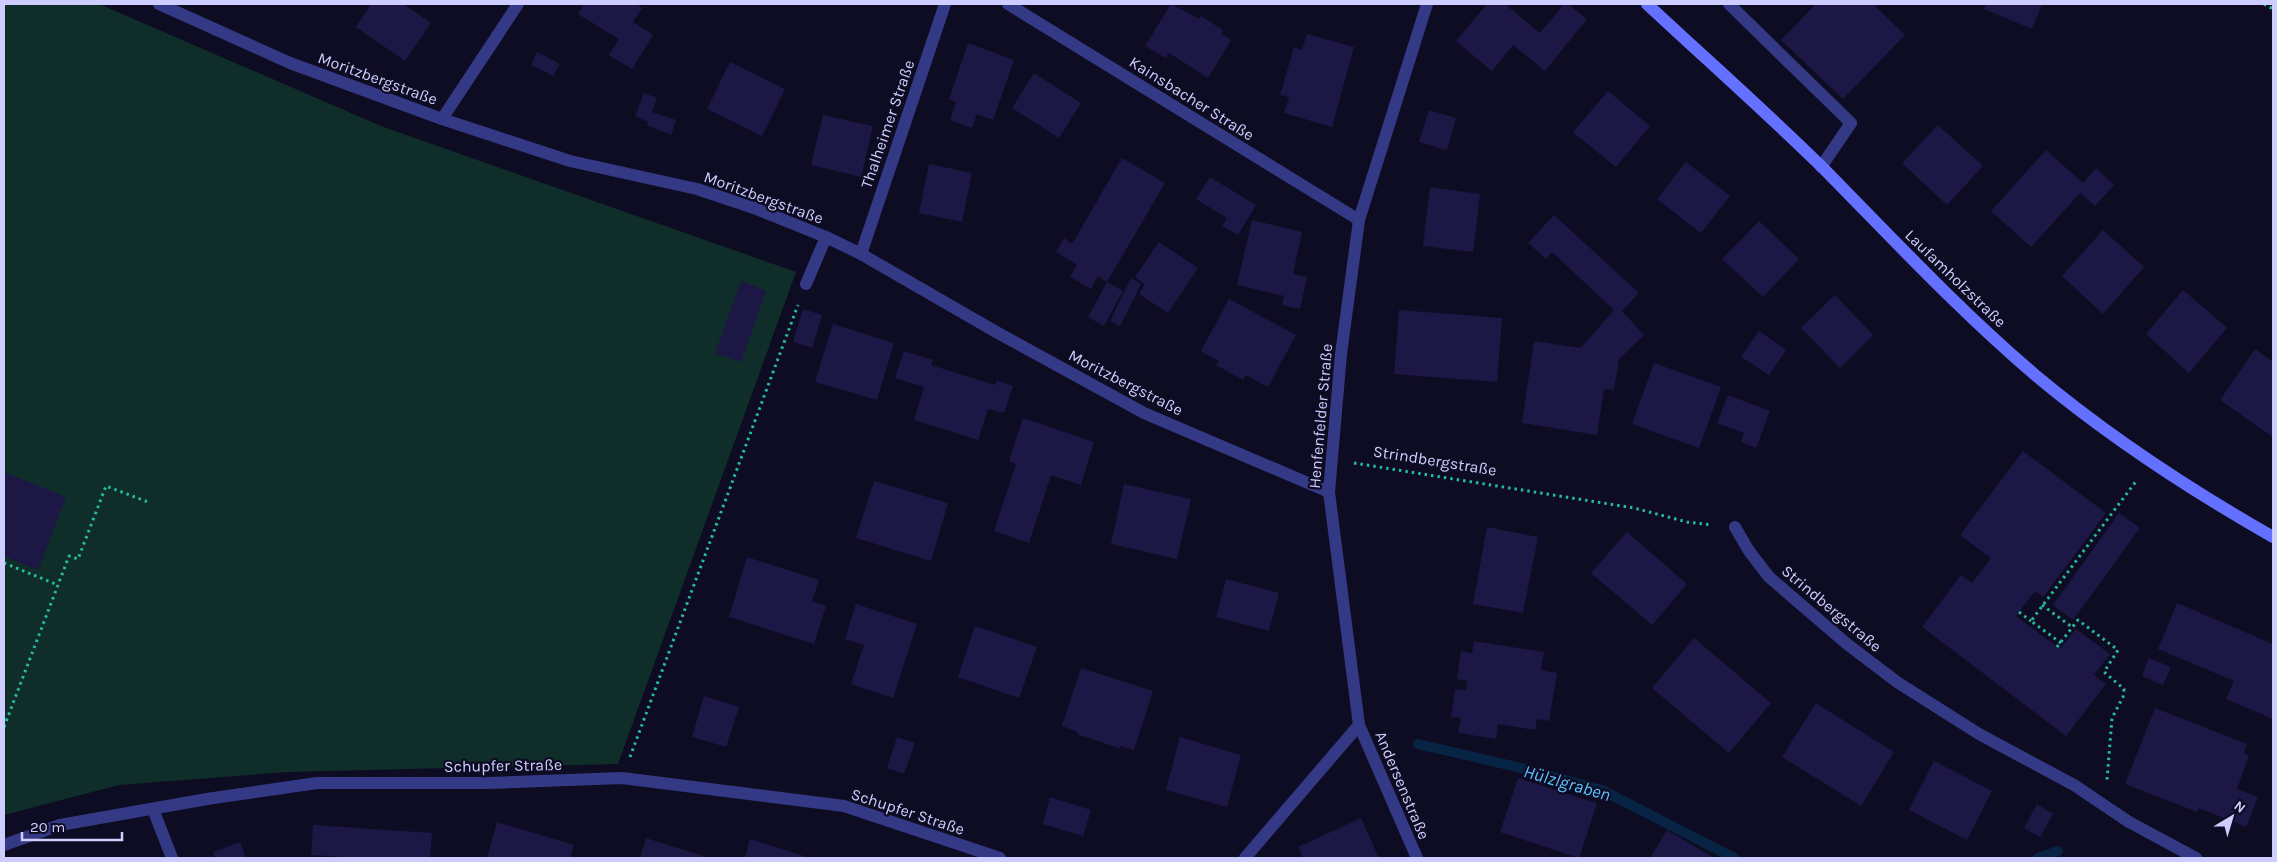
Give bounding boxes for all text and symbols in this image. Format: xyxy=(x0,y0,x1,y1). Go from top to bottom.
street label: Moritzbergstraße xyxy=(315,48,440,109)
street label: Kainsbacher Straße xyxy=(1126,52,1258,145)
street label: Thalheimer Straße xyxy=(857,57,918,191)
street label: Moritzbergstraße xyxy=(701,167,826,228)
street label: Laufamholzstraße xyxy=(1901,225,2010,331)
street label: Henfenfelder Straße xyxy=(1305,343,1336,489)
street label: Moritzbergstraße xyxy=(1065,345,1186,419)
street label: Strindbergstraße xyxy=(1372,441,1498,480)
street label: Strindbergstraße xyxy=(1778,561,1886,656)
street label: Andersenstraße xyxy=(1371,728,1434,842)
street label: Schupfer Straße xyxy=(444,755,562,776)
water label: Hülzlgraben xyxy=(1521,760,1613,806)
street label: Schupfer Straße xyxy=(849,784,967,839)
north arrow xyxy=(2207,792,2257,842)
text: N xyxy=(2231,797,2249,817)
scale bar xyxy=(22,810,122,842)
text: 20 m xyxy=(30,818,65,836)

